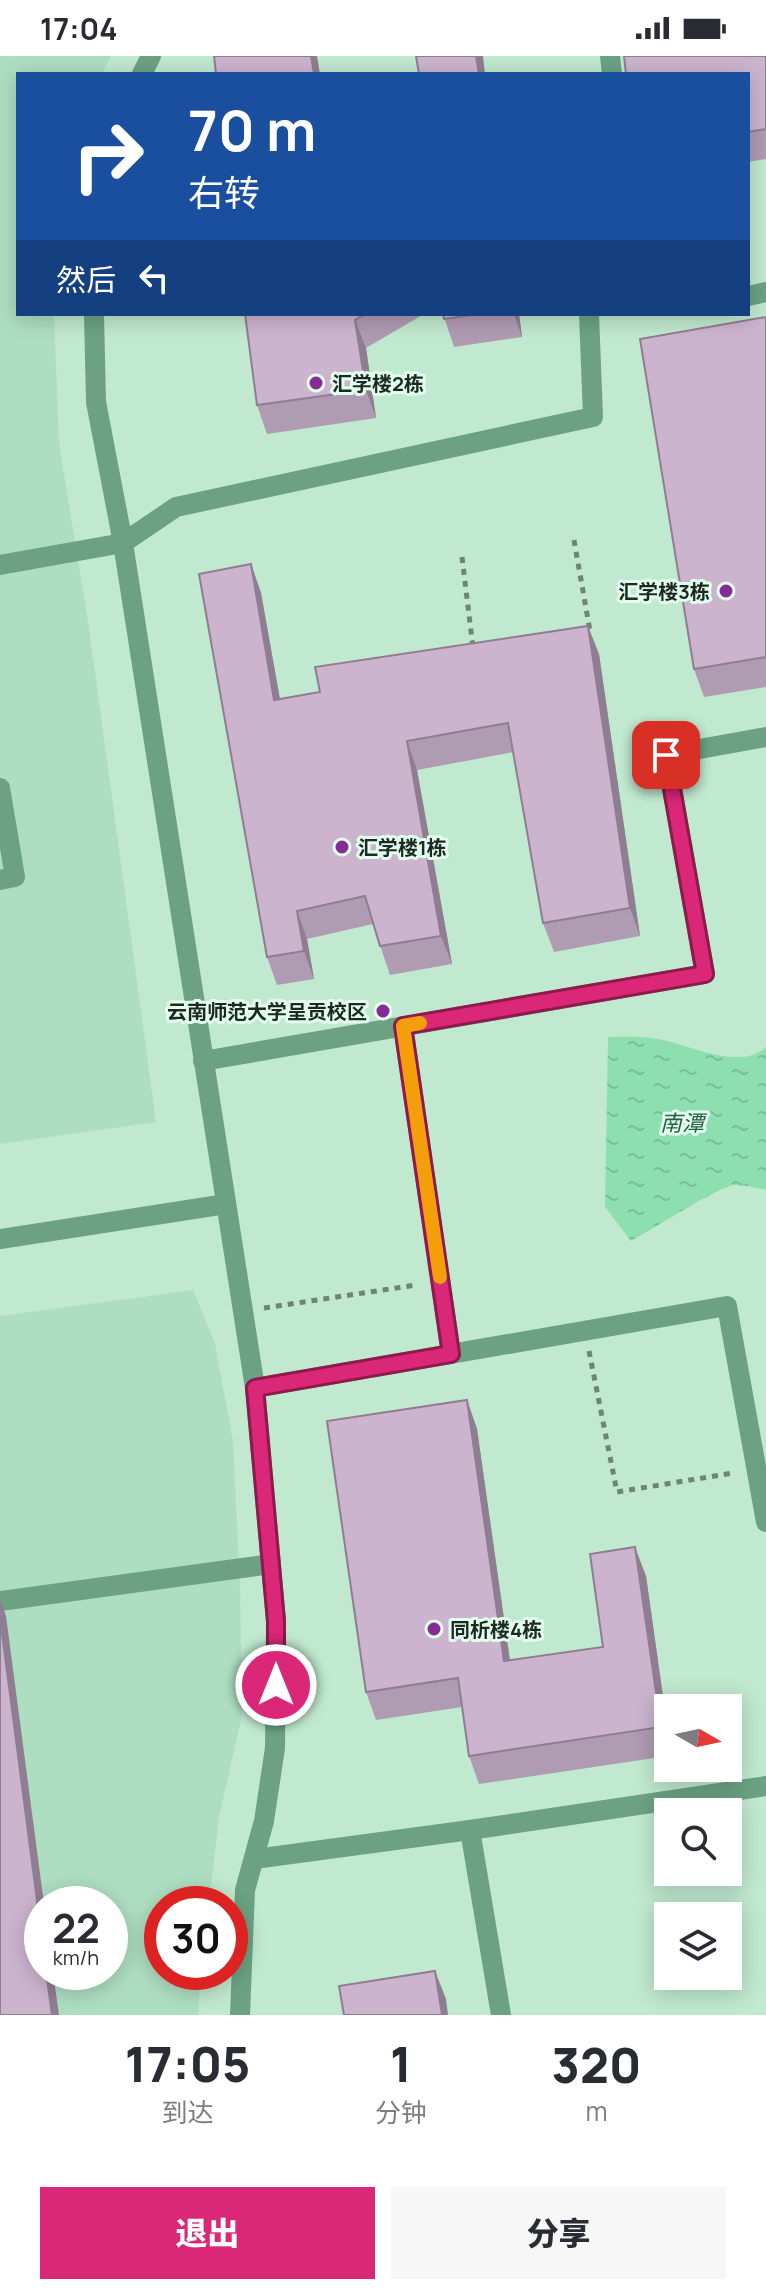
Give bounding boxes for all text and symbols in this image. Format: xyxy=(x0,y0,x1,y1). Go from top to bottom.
text: 17:04 xyxy=(40,8,117,49)
text: 70 m xyxy=(188,91,316,168)
icon: right xyxy=(56,104,160,208)
text: 右转 xyxy=(188,168,260,217)
icon: left xyxy=(132,256,176,300)
text: 然后 xyxy=(56,259,116,300)
place label: 汇学楼2栋 xyxy=(332,370,424,397)
marker: 汇学楼2栋 xyxy=(307,374,325,392)
place label: 汇学楼3栋 xyxy=(618,578,710,605)
marker: 汇学楼3栋 xyxy=(717,582,735,600)
pin xyxy=(632,721,700,789)
icon: arrive xyxy=(644,733,688,777)
place label: 汇学楼1栋 xyxy=(358,834,447,861)
marker: 汇学楼1栋 xyxy=(333,838,351,856)
place label: 云南师范大学呈贡校区 xyxy=(167,998,367,1025)
marker: 云南师范大学呈贡校区 xyxy=(374,1002,392,1020)
water label: 南潭 xyxy=(660,1108,708,1138)
place label: 同析楼4栋 xyxy=(450,1616,542,1643)
marker: 同析楼4栋 xyxy=(425,1620,443,1638)
position arrow xyxy=(234,1643,318,1727)
north arrow xyxy=(654,1694,742,1782)
map controls xyxy=(654,1694,742,1990)
button: search xyxy=(654,1798,742,1886)
speed limit sign: 30 xyxy=(144,1886,248,1990)
text: 22 xyxy=(52,1900,100,1955)
button: layers xyxy=(654,1902,742,1990)
text: km/h xyxy=(53,1944,99,1971)
text: 17:05 xyxy=(125,2031,250,2096)
text: 1 xyxy=(390,2031,412,2096)
text: 320 xyxy=(552,2032,641,2097)
text: m xyxy=(585,2093,608,2129)
text: 到达 xyxy=(161,2094,213,2130)
text: 分钟 xyxy=(375,2094,427,2130)
button: 退出 xyxy=(40,2187,375,2279)
button: 分享 xyxy=(391,2187,726,2279)

